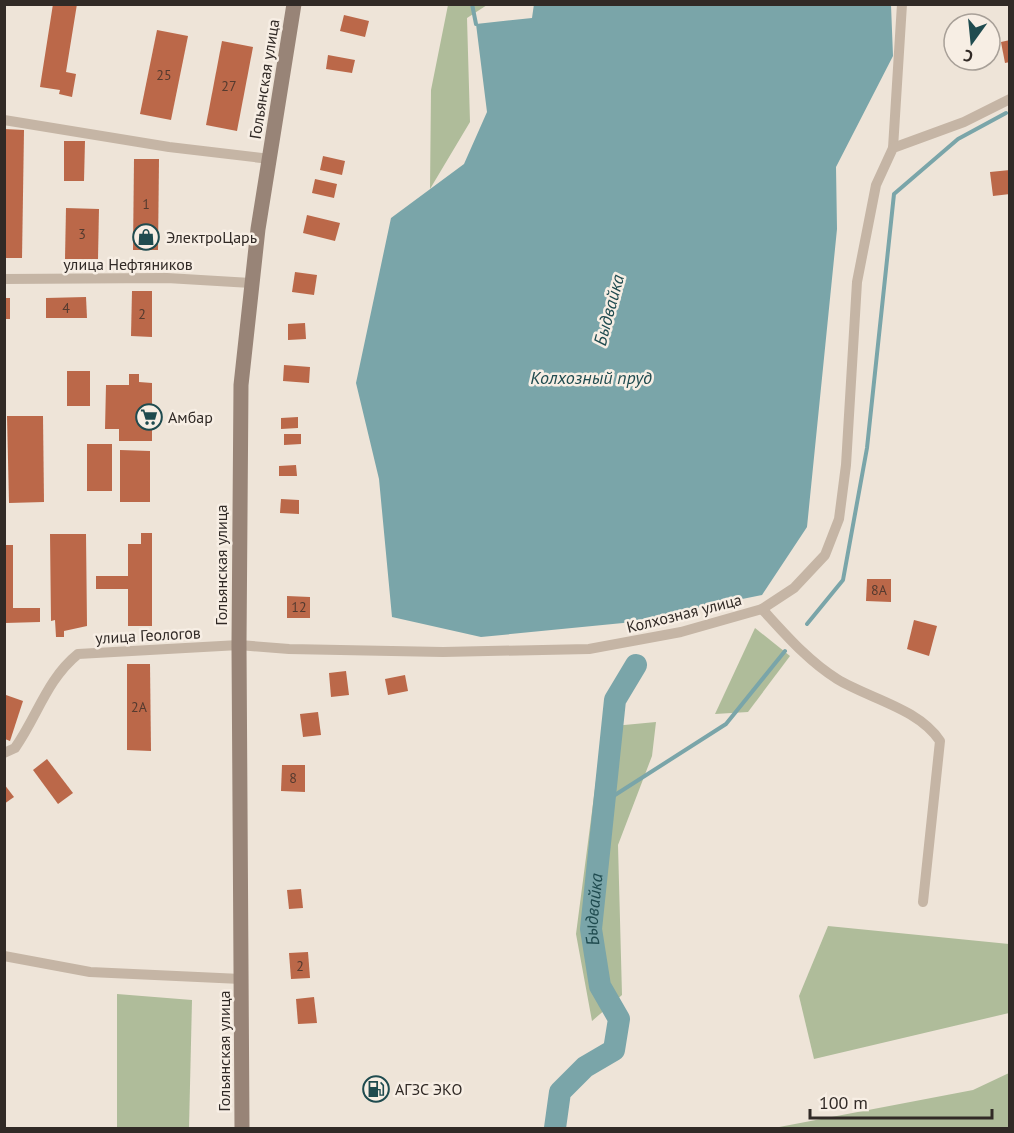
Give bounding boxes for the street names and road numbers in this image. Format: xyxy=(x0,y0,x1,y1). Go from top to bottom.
street label: Гольянская улица xyxy=(245,18,283,140)
street label: улица Нефтяников xyxy=(63,254,193,274)
street label: Гольянская улица xyxy=(211,505,231,625)
street label: Колхозная улица xyxy=(624,589,744,637)
street label: улица Геологов xyxy=(95,622,201,648)
street label: Гольянская улица xyxy=(214,991,234,1111)

